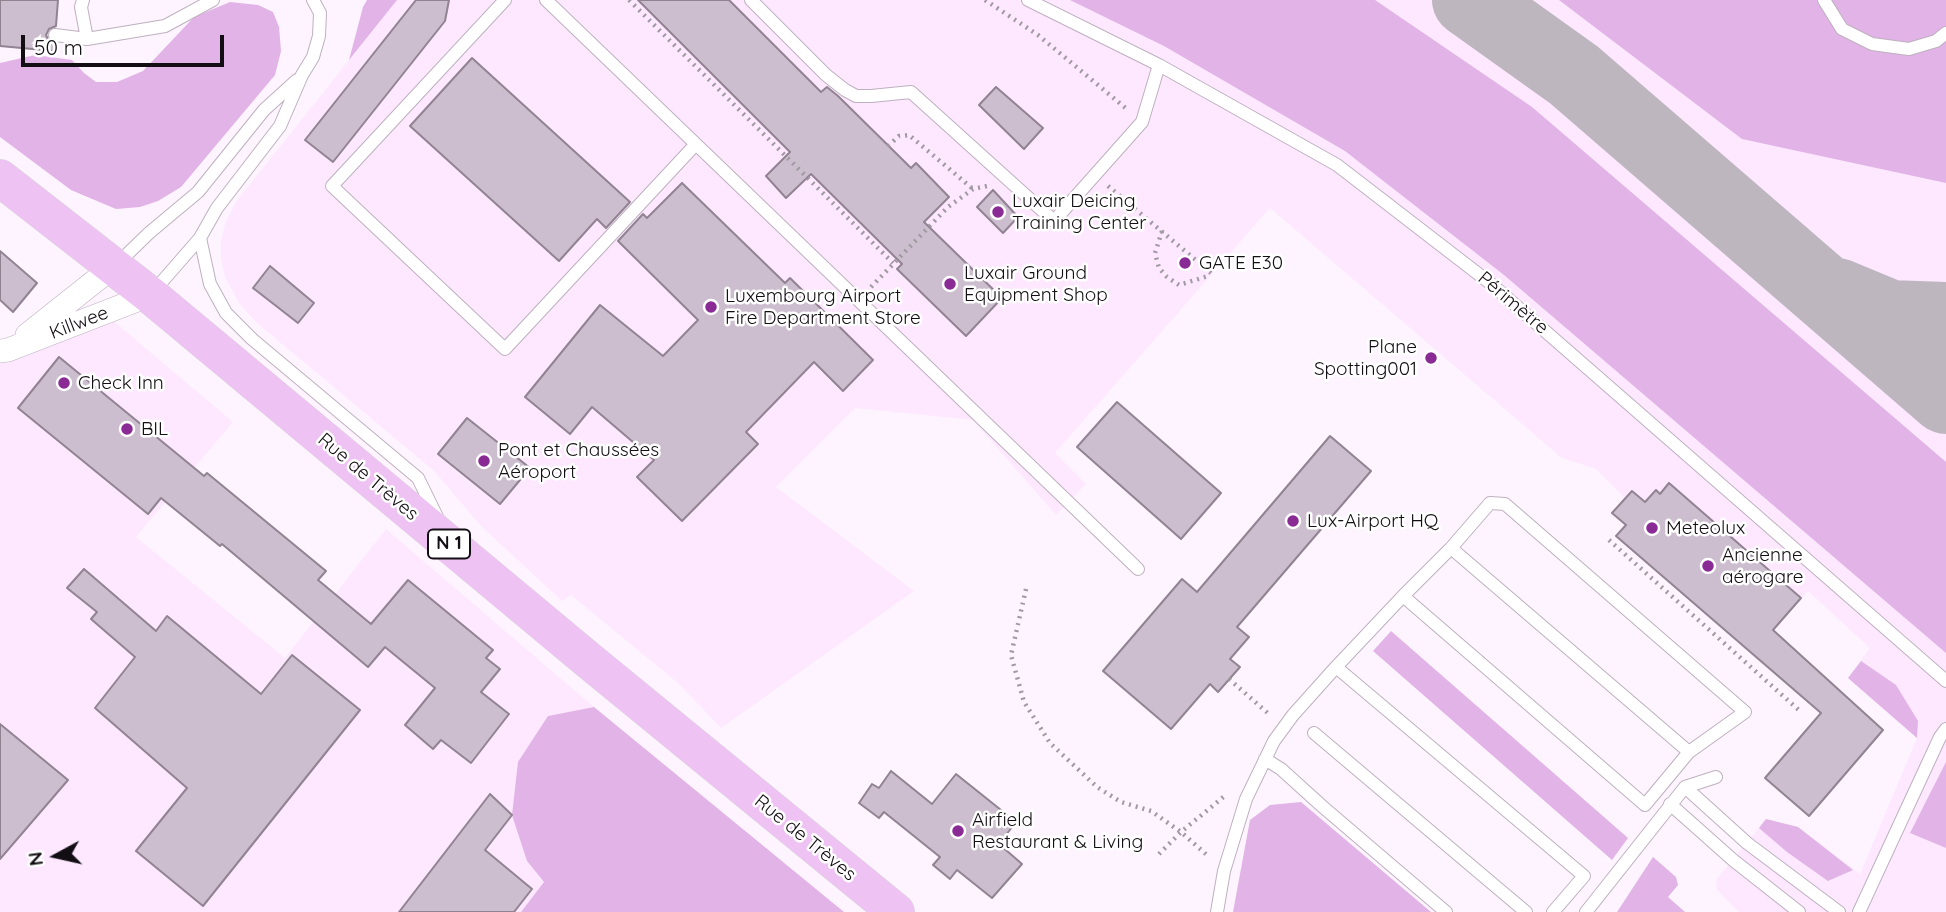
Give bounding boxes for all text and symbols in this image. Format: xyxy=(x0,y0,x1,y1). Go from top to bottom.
scale bar xyxy=(24,21,228,65)
text: 50 m xyxy=(34,34,83,60)
place label: Luxair Deicing Training Center xyxy=(1012,190,1147,234)
marker: Luxair Deicing Training Center xyxy=(990,204,1006,220)
place label: GATE E30 xyxy=(1199,252,1283,274)
marker: GATE E30 xyxy=(1177,255,1193,271)
place label: Luxair Ground Equipment Shop xyxy=(964,262,1108,306)
street label: Périmètre xyxy=(1473,267,1553,339)
marker: Luxair Ground Equipment Shop xyxy=(942,276,958,292)
place label: Luxembourg Airport Fire Department Store xyxy=(725,285,921,329)
marker: Luxembourg Airport Fire Department Store xyxy=(703,299,719,315)
street label: Killwee xyxy=(46,301,112,345)
place label: Plane Spotting001 xyxy=(1314,336,1417,380)
marker: Plane Spotting001 xyxy=(1423,350,1439,366)
place label: Check Inn xyxy=(78,372,164,394)
marker: Check Inn xyxy=(56,375,72,391)
place label: BIL xyxy=(141,418,168,440)
marker: BIL xyxy=(119,421,135,437)
street label: Rue de Trèves xyxy=(313,428,423,526)
place label: Pont et Chaussées Aéroport xyxy=(498,439,659,483)
marker: Pont et Chaussées Aéroport xyxy=(476,453,492,469)
place label: Lux-Airport HQ xyxy=(1307,510,1439,532)
marker: Lux-Airport HQ xyxy=(1285,513,1301,529)
place label: Meteolux xyxy=(1666,517,1745,539)
marker: Meteolux xyxy=(1644,520,1660,536)
road number: N 1 xyxy=(428,530,470,558)
place label: Ancienne aérogare xyxy=(1722,544,1804,588)
marker: Ancienne aérogare xyxy=(1700,558,1716,574)
street label: Rue de Trèves xyxy=(750,790,860,886)
place label: Airfield Restaurant & Living xyxy=(972,809,1143,853)
north arrow xyxy=(21,821,91,891)
marker: Airfield Restaurant & Living xyxy=(950,823,966,839)
text: N xyxy=(22,850,48,868)

